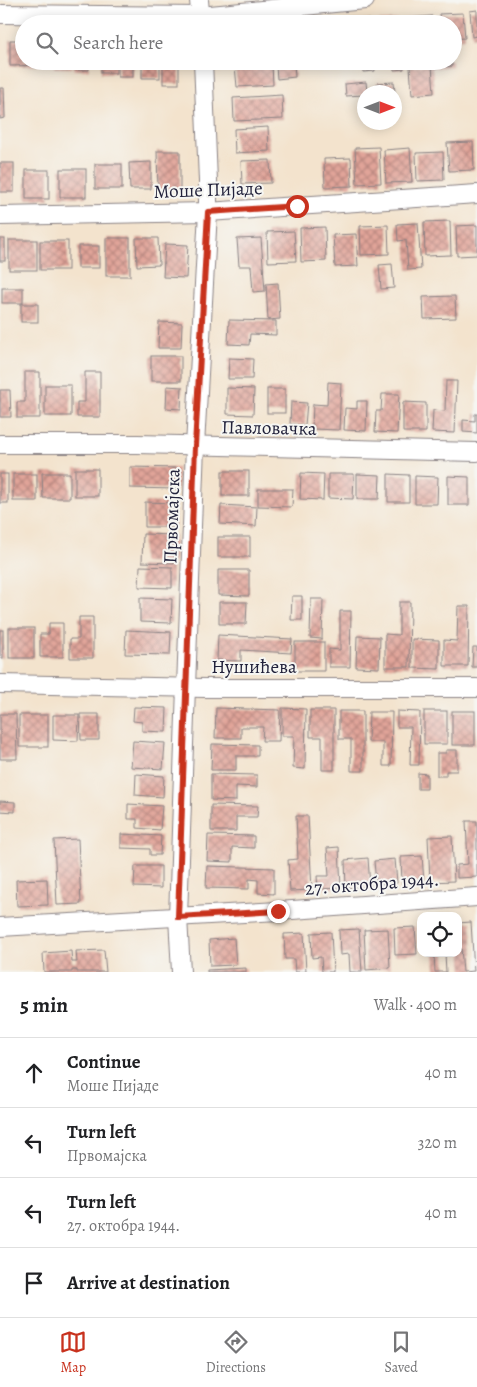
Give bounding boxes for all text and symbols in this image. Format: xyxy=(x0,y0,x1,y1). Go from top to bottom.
search box xyxy=(15,15,462,70)
icon: search xyxy=(33,29,61,57)
text: Search here xyxy=(73,30,163,56)
north arrow xyxy=(357,85,402,130)
street label: Моше Пијаде xyxy=(153,175,263,205)
route start xyxy=(286,195,309,218)
street label: Павловачка xyxy=(221,414,317,442)
street label: Првомајска xyxy=(157,468,187,564)
street label: Нушићева xyxy=(211,654,297,680)
street label: 27. октобра 1944. xyxy=(304,866,440,902)
route end xyxy=(267,900,290,923)
map controls xyxy=(417,912,462,957)
button: locate xyxy=(417,912,462,957)
text: 5 min xyxy=(20,991,68,1019)
text: Walk · 400 m xyxy=(374,994,457,1016)
text: Continue xyxy=(67,1049,141,1075)
icon: ahead xyxy=(20,1059,48,1087)
text: 40 m xyxy=(425,1062,457,1084)
text: Моше Пијаде xyxy=(67,1075,159,1097)
text: Turn left xyxy=(67,1119,136,1145)
icon: left xyxy=(20,1129,48,1157)
text: 320 m xyxy=(418,1132,457,1154)
text: Првомајска xyxy=(67,1145,147,1167)
text: Turn left xyxy=(67,1189,136,1215)
icon: left xyxy=(20,1199,48,1227)
text: 40 m xyxy=(425,1202,457,1224)
text: 27. октобра 1944. xyxy=(67,1215,180,1237)
icon: arrive xyxy=(20,1269,48,1297)
text: Arrive at destination xyxy=(67,1270,230,1296)
tab: Map xyxy=(59,1328,87,1377)
tab: Directions xyxy=(206,1328,266,1377)
tab: Saved xyxy=(385,1328,418,1377)

